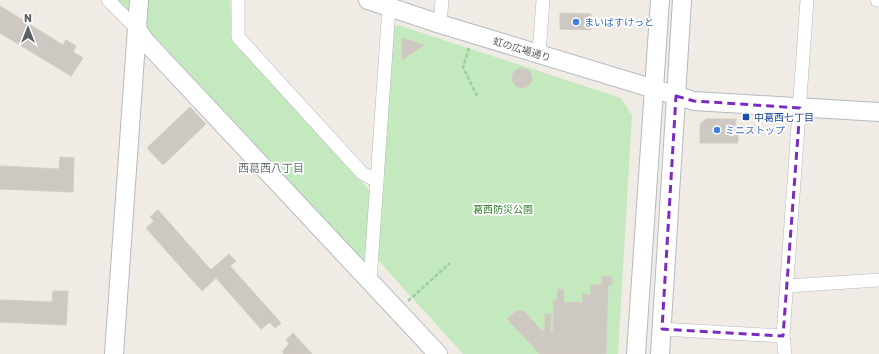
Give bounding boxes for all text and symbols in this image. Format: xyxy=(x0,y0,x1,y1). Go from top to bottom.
north arrow xyxy=(8,8,48,48)
text: N xyxy=(24,12,32,25)
marker: まいばすけっと xyxy=(571,17,581,27)
place label: まいばすけっと xyxy=(584,17,654,29)
street label: 虹の広場通り xyxy=(491,35,552,64)
marker: 中葛西七丁目 xyxy=(741,112,751,122)
place label: 中葛西七丁目 xyxy=(754,112,814,124)
marker: ミニストップ xyxy=(712,125,722,135)
place label: ミニストップ xyxy=(725,125,785,137)
district label: 西葛西八丁目 xyxy=(238,162,304,175)
park label: 葛西防災公園 xyxy=(473,204,533,216)

